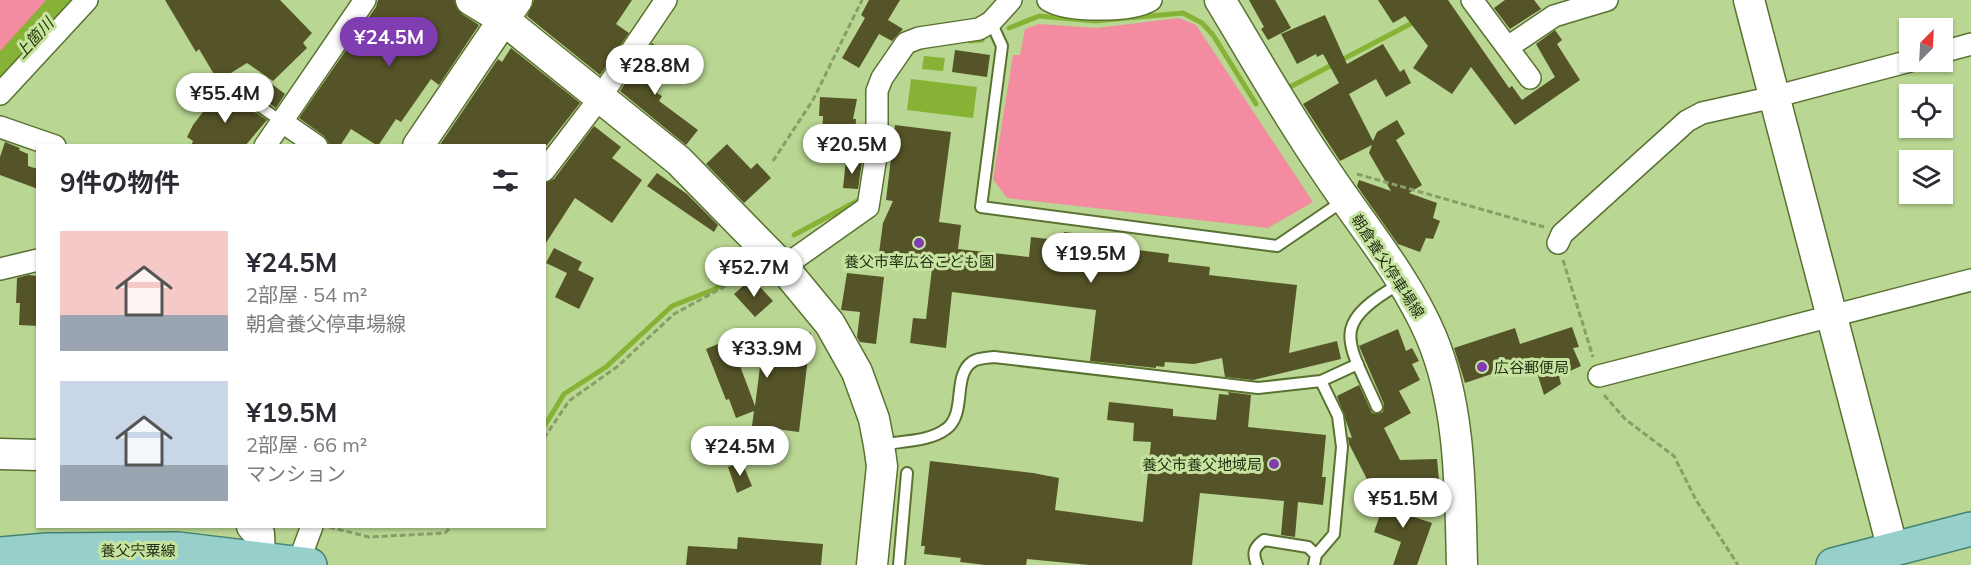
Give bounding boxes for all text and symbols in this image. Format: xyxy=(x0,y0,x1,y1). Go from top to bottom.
water label: 上箇川 xyxy=(11,12,59,63)
pin: ¥24.5M xyxy=(340,17,438,68)
north arrow xyxy=(1899,18,1953,72)
map controls xyxy=(1899,18,1953,204)
text: ¥24.5M xyxy=(354,24,424,49)
pin: ¥28.8M xyxy=(606,45,704,96)
text: ¥28.8M xyxy=(620,52,690,77)
pin: ¥55.4M xyxy=(176,73,274,124)
text: ¥55.4M xyxy=(190,80,260,105)
button: locate xyxy=(1899,84,1953,138)
pin: ¥20.5M xyxy=(803,124,901,175)
text: ¥20.5M xyxy=(817,131,887,156)
button: layers xyxy=(1899,150,1953,204)
icon: filters xyxy=(489,164,522,197)
text: 9件の物件 xyxy=(60,166,180,199)
street label: 朝倉養父停車場線 xyxy=(1347,210,1429,322)
pin: ¥19.5M xyxy=(1042,233,1140,284)
marker: 養父市率広谷こども園 xyxy=(912,236,926,250)
text: ¥19.5M xyxy=(1056,240,1126,265)
text: ¥24.5M xyxy=(246,246,337,279)
pin: ¥52.7M xyxy=(705,247,803,298)
place label: 養父市率広谷こども園 xyxy=(844,252,994,271)
text: ¥52.7M xyxy=(719,254,789,279)
icon: home xyxy=(108,255,180,327)
text: 2部屋 · 54 m² xyxy=(246,282,367,307)
text: 朝倉養父停車場線 xyxy=(246,311,406,336)
pin: ¥33.9M xyxy=(718,328,816,379)
text: ¥33.9M xyxy=(732,335,802,360)
place label: 広谷郵便局 xyxy=(1494,358,1569,377)
marker: 広谷郵便局 xyxy=(1475,360,1489,374)
text: ¥19.5M xyxy=(246,396,337,429)
icon: home xyxy=(108,405,180,477)
pin: ¥24.5M xyxy=(691,426,789,477)
text: 2部屋 · 66 m² xyxy=(246,432,367,457)
text: ¥24.5M xyxy=(705,433,775,458)
place label: 養父市養父地域局 xyxy=(1142,455,1262,474)
marker: 養父市養父地域局 xyxy=(1267,457,1281,471)
text: マンション xyxy=(246,461,346,486)
pin: ¥51.5M xyxy=(1354,478,1452,529)
text: ¥51.5M xyxy=(1368,485,1438,510)
street label: 養父宍粟線 xyxy=(100,541,176,560)

